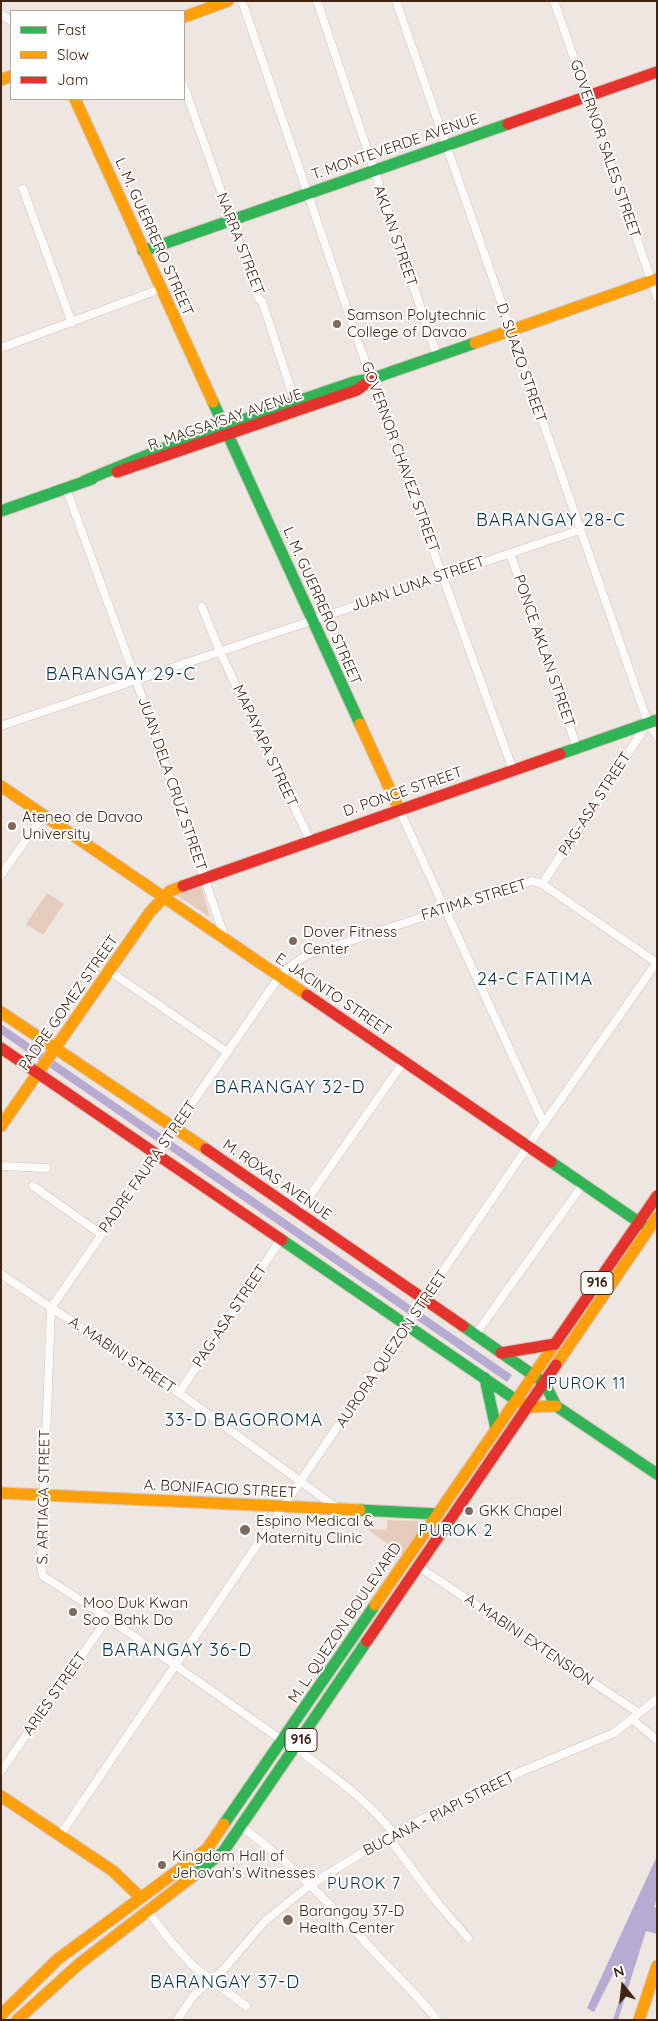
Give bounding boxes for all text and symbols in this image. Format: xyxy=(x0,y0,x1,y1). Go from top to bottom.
legend xyxy=(10,10,185,100)
text: Fast xyxy=(57,20,86,39)
text: Slow xyxy=(57,45,89,64)
street label: GOVERNOR SALES STREET xyxy=(566,57,644,241)
text: Jam xyxy=(57,70,88,89)
street label: T. MONTEVERDE AVENUE xyxy=(309,110,481,184)
street label: L. M. GUERRERO STREET xyxy=(111,155,197,319)
street label: AKLAN STREET xyxy=(369,183,421,289)
street label: NARRA STREET xyxy=(212,190,268,298)
street label: D. SUAZO STREET xyxy=(492,301,550,425)
place label: Samson Polytechnic College of Davao xyxy=(347,306,486,341)
marker: Samson Polytechnic College of Davao xyxy=(331,318,343,330)
street label: GOVERNOR CHAVEZ STREET xyxy=(357,359,443,555)
street label: R. MAGSAYSAY AVENUE xyxy=(146,385,304,455)
district label: BARANGAY 28-C xyxy=(474,510,628,532)
street label: L. M. GUERRERO STREET xyxy=(279,524,365,688)
street label: JUAN LUNA STREET xyxy=(349,553,487,615)
street label: PONCE AKLAN STREET xyxy=(509,572,579,730)
district label: BARANGAY 29-C xyxy=(44,664,198,686)
street label: MAPAYAPA STREET xyxy=(229,682,301,810)
street label: JUAN DELA CRUZ STREET xyxy=(134,695,210,873)
street label: PAG-ASA STREET xyxy=(555,749,635,859)
street label: D. PONCE STREET xyxy=(341,763,465,821)
place label: Ateneo de Davao University xyxy=(22,808,143,843)
marker: Ateneo de Davao University xyxy=(6,820,18,832)
street label: FATIMA STREET xyxy=(419,875,529,925)
place label: Dover Fitness Center xyxy=(303,923,397,958)
street label: PADRE GOMEZ STREET xyxy=(15,932,123,1074)
marker: Dover Fitness Center xyxy=(287,935,299,947)
street label: E. JACINTO STREET xyxy=(272,950,394,1040)
district label: 24-C FATIMA xyxy=(476,969,594,991)
district label: BARANGAY 32-D xyxy=(213,1077,367,1099)
street label: PADRE FAURA STREET xyxy=(96,1097,200,1237)
street label: M. ROXAS AVENUE xyxy=(219,1136,335,1224)
street label: PAG-ASA STREET xyxy=(189,1261,271,1371)
street label: AURORA QUEZON STREET xyxy=(333,1267,451,1431)
road number: 916 xyxy=(581,1272,613,1295)
street label: A. MABINI STREET xyxy=(65,1313,179,1397)
district label: PUROK 11 xyxy=(547,1374,627,1394)
district label: 33-D BAGOROMA xyxy=(163,1410,325,1432)
street label: S. ARTIAGA STREET xyxy=(34,1429,54,1565)
street label: A. BONIFACIO STREET xyxy=(143,1476,297,1502)
place label: GKK Chapel xyxy=(479,1502,562,1520)
marker: GKK Chapel xyxy=(463,1505,475,1517)
place label: Espino Medical & Maternity Clinic xyxy=(256,1512,373,1547)
district label: PUROK 2 xyxy=(418,1521,494,1541)
marker: Espino Medical & Maternity Clinic xyxy=(238,1523,252,1537)
street label: M. L. QUEZON BOULEVARD xyxy=(285,1539,405,1707)
street label: A. MABINI EXTENSION xyxy=(461,1590,597,1690)
place label: Moo Duk Kwan Soo Bahk Do xyxy=(83,1594,188,1629)
marker: Moo Duk Kwan Soo Bahk Do xyxy=(67,1606,79,1618)
district label: BARANGAY 36-D xyxy=(100,1640,254,1662)
street label: ARIES STREET xyxy=(19,1649,91,1739)
road number: 916 xyxy=(285,1728,317,1752)
street label: BUCANA - PIAPI STREET xyxy=(360,1768,518,1860)
place label: Kingdom Hall of Jehovah's Witnesses xyxy=(172,1847,316,1882)
marker: Kingdom Hall of Jehovah's Witnesses xyxy=(156,1859,168,1871)
district label: PUROK 7 xyxy=(326,1874,402,1894)
place label: Barangay 37-D Health Center xyxy=(299,1902,404,1937)
marker: Barangay 37-D Health Center xyxy=(281,1913,295,1927)
north arrow xyxy=(598,1961,648,2011)
text: N xyxy=(611,1962,626,1982)
district label: BARANGAY 37-D xyxy=(148,1972,302,1994)

